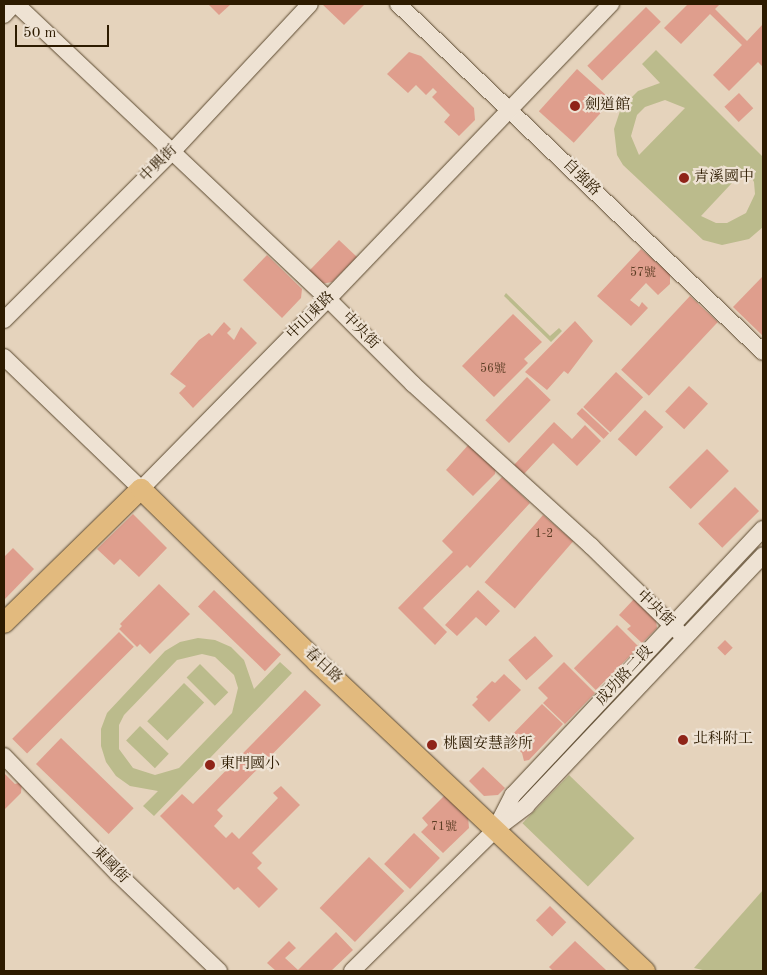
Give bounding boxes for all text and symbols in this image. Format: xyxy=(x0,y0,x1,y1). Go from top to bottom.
scale bar xyxy=(18,15,111,47)
text: 50 m xyxy=(23,26,57,41)
place label: 劍道館 xyxy=(585,97,630,115)
marker: 劍道館 xyxy=(569,100,581,112)
street label: 中興街 xyxy=(137,142,181,186)
street label: 自強路 xyxy=(559,156,603,200)
place label: 青溪國中 xyxy=(694,169,754,187)
marker: 青溪國中 xyxy=(678,172,690,184)
house number: 57號 xyxy=(630,267,656,281)
street label: 中山東路 xyxy=(283,288,339,344)
street label: 中央街 xyxy=(338,309,382,353)
house number: 56號 xyxy=(480,363,506,377)
house number: 1-2 xyxy=(535,528,553,542)
street label: 中央街 xyxy=(632,587,678,631)
street label: 成功路二段 xyxy=(593,642,657,710)
street label: 春日路 xyxy=(300,644,346,688)
place label: 北科附工 xyxy=(693,731,753,749)
marker: 北科附工 xyxy=(677,734,689,746)
place label: 桃園安慧診所 xyxy=(443,736,533,754)
marker: 桃園安慧診所 xyxy=(425,738,439,752)
place label: 東門國小 xyxy=(220,756,280,774)
marker: 東門國小 xyxy=(204,759,216,771)
house number: 71號 xyxy=(431,821,457,835)
street label: 東國街 xyxy=(88,843,132,887)

